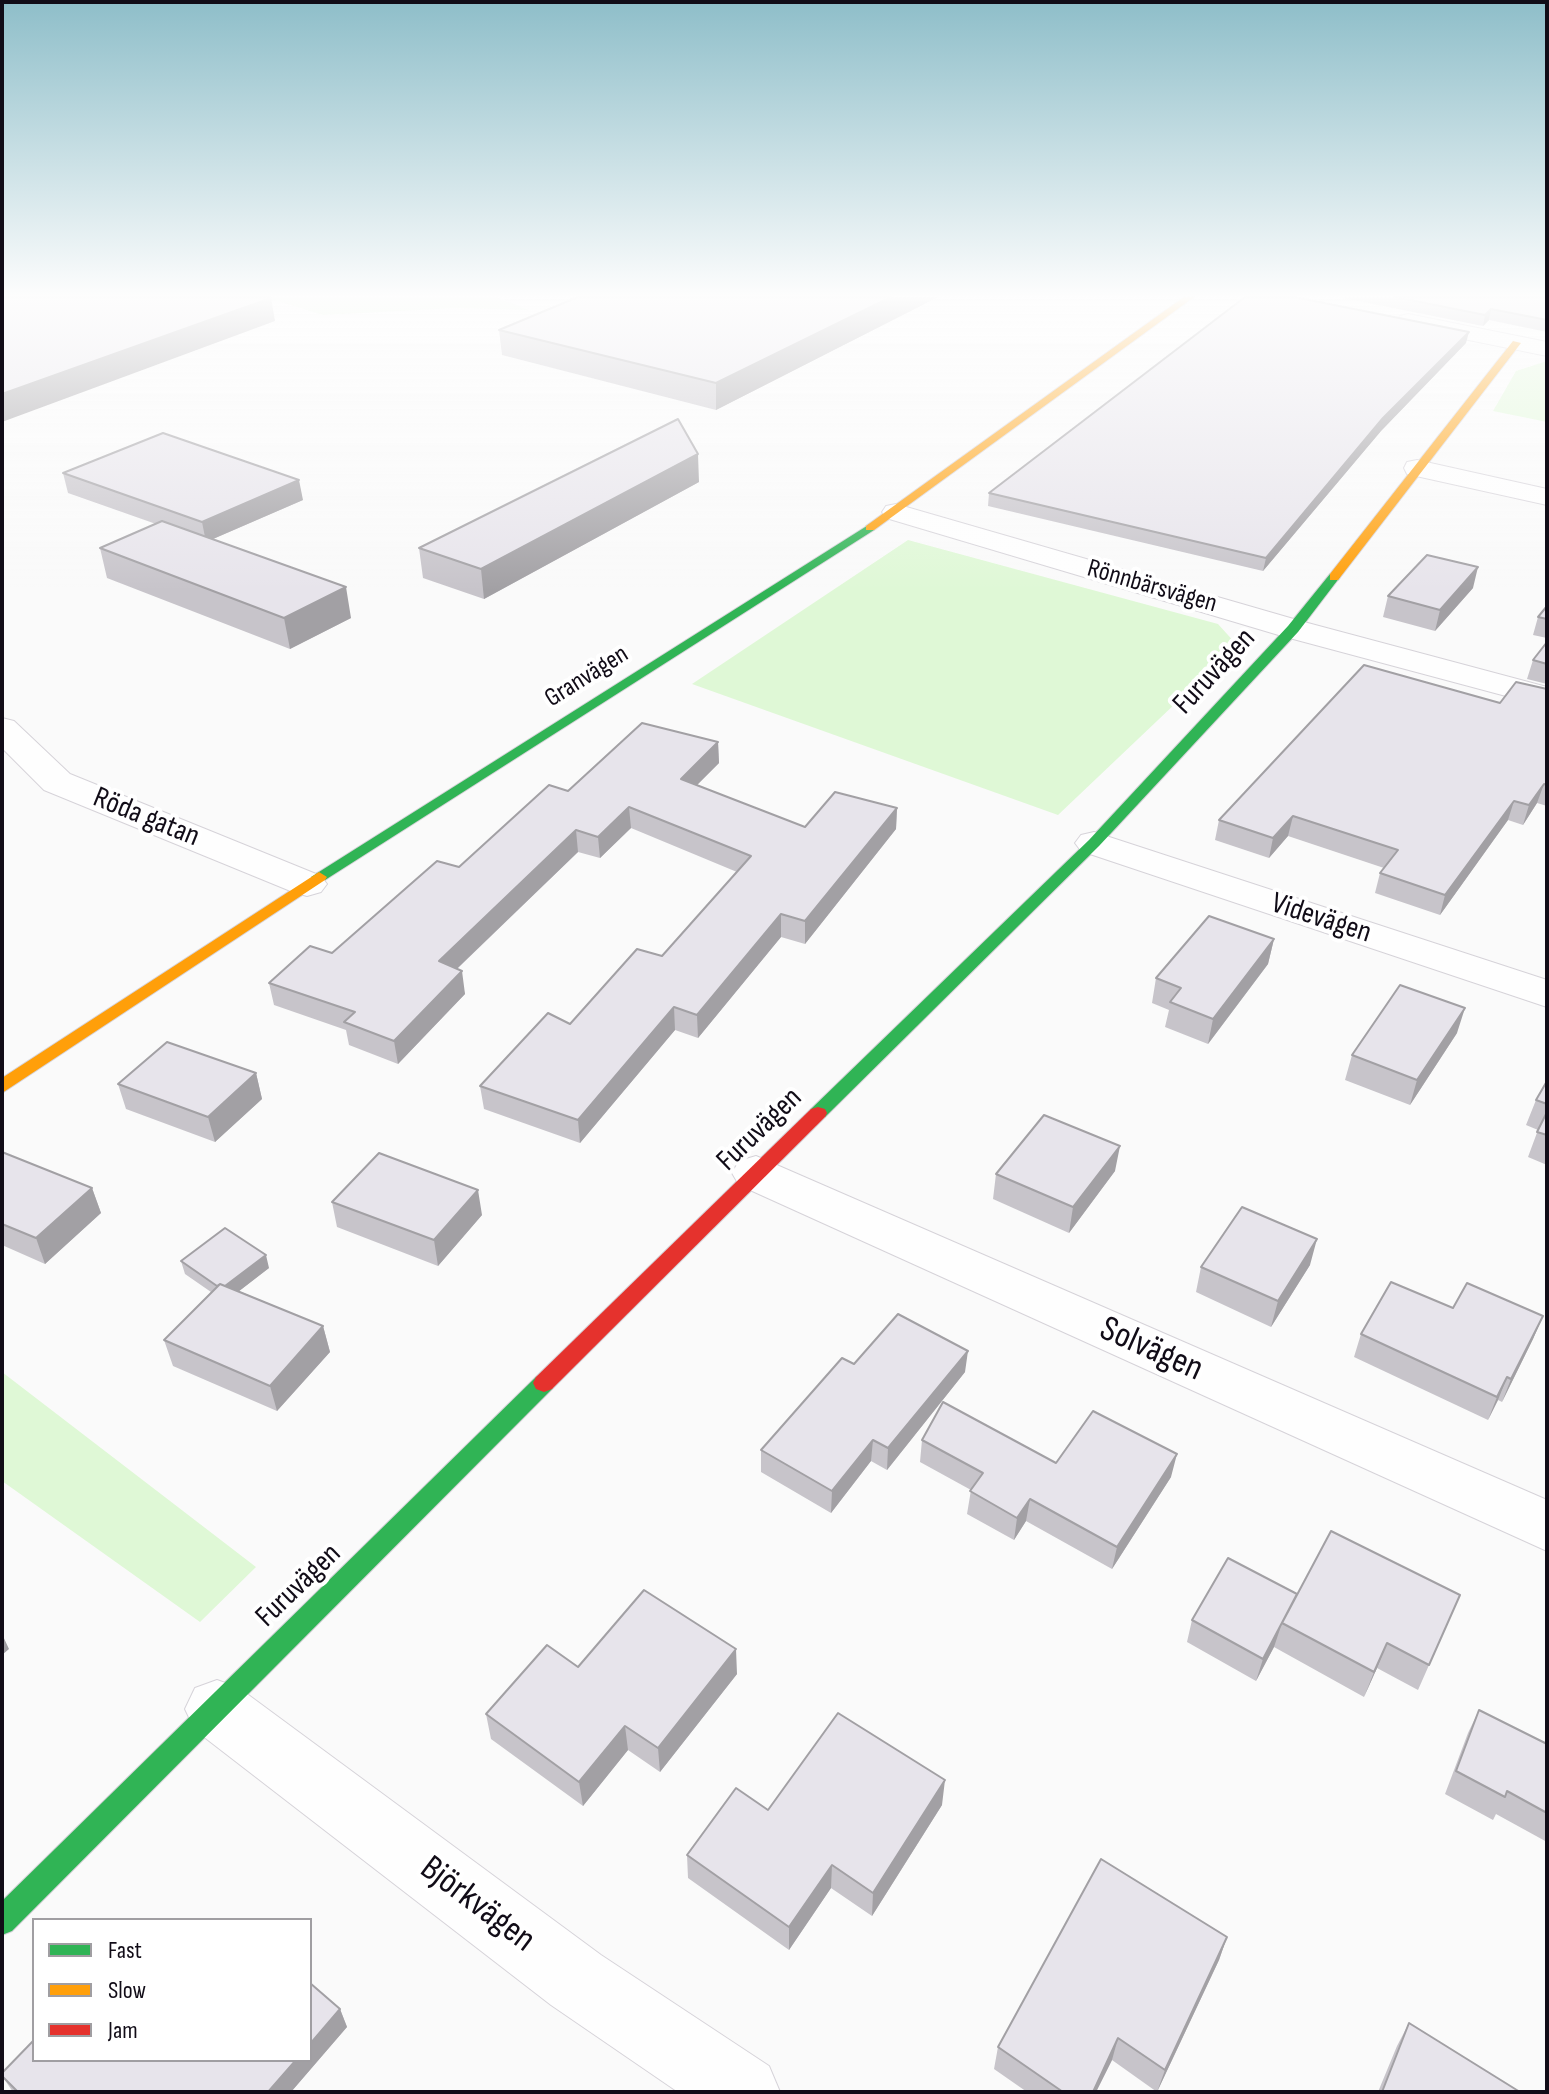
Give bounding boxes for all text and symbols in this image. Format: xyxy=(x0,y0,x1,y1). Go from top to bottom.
street label: Rönnbärsvägen xyxy=(1084,554,1220,620)
street label: Furuvägen xyxy=(1166,622,1264,722)
street label: Granvägen xyxy=(539,639,635,715)
street label: Röda gatan xyxy=(88,780,204,856)
street label: Videvägen xyxy=(1267,886,1375,952)
street label: Furuvägen xyxy=(710,1081,810,1179)
street label: Solvägen xyxy=(1093,1308,1209,1392)
street label: Furuvägen xyxy=(249,1537,349,1635)
street label: Björkvägen xyxy=(411,1848,543,1962)
legend xyxy=(32,1918,312,2062)
text: Fast xyxy=(108,1936,142,1965)
text: Slow xyxy=(108,1976,146,2005)
text: Jam xyxy=(108,2016,138,2045)

